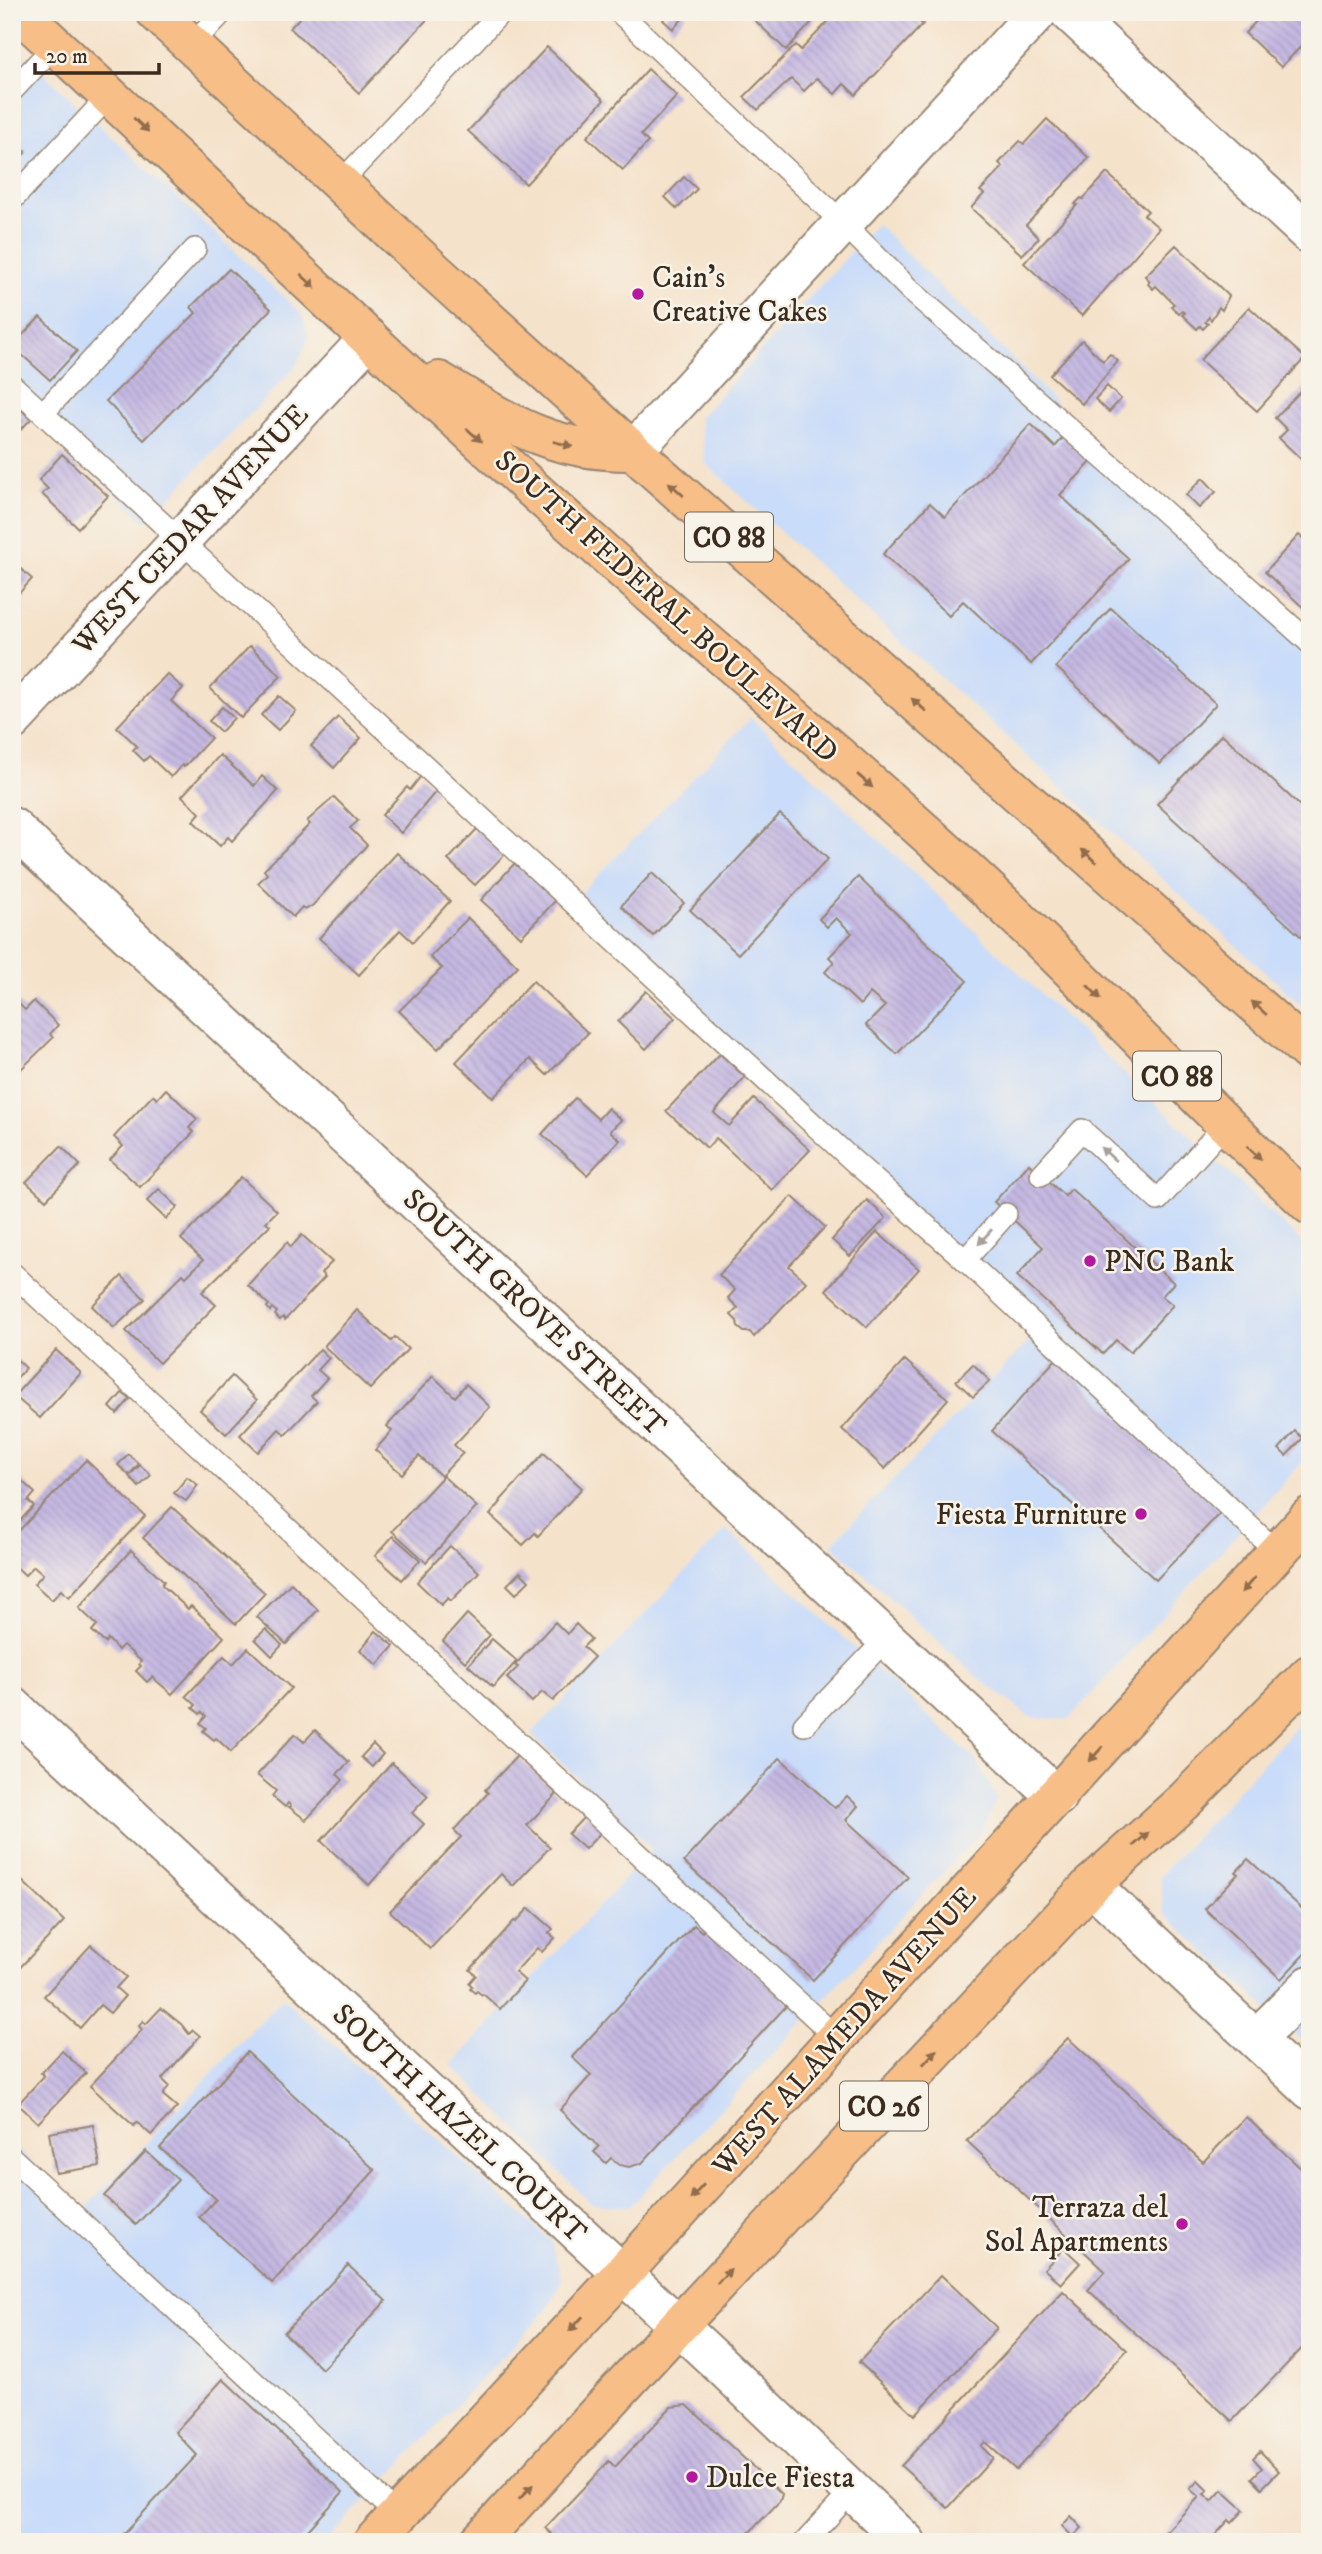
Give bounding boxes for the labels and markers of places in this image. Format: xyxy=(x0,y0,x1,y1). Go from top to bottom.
place label: Cain's Creative Cakes xyxy=(652,260,827,331)
marker: Cain's Creative Cakes xyxy=(630,286,646,302)
place label: PNC Bank xyxy=(1104,1244,1235,1281)
marker: PNC Bank xyxy=(1082,1253,1098,1269)
place label: Fiesta Furniture xyxy=(935,1497,1127,1534)
marker: Fiesta Furniture xyxy=(1133,1506,1149,1522)
place label: Terraza del Sol Apartments xyxy=(985,2190,1168,2261)
marker: Terraza del Sol Apartments xyxy=(1174,2216,1190,2232)
place label: Dulce Fiesta xyxy=(706,2460,855,2497)
marker: Dulce Fiesta xyxy=(684,2469,700,2485)

